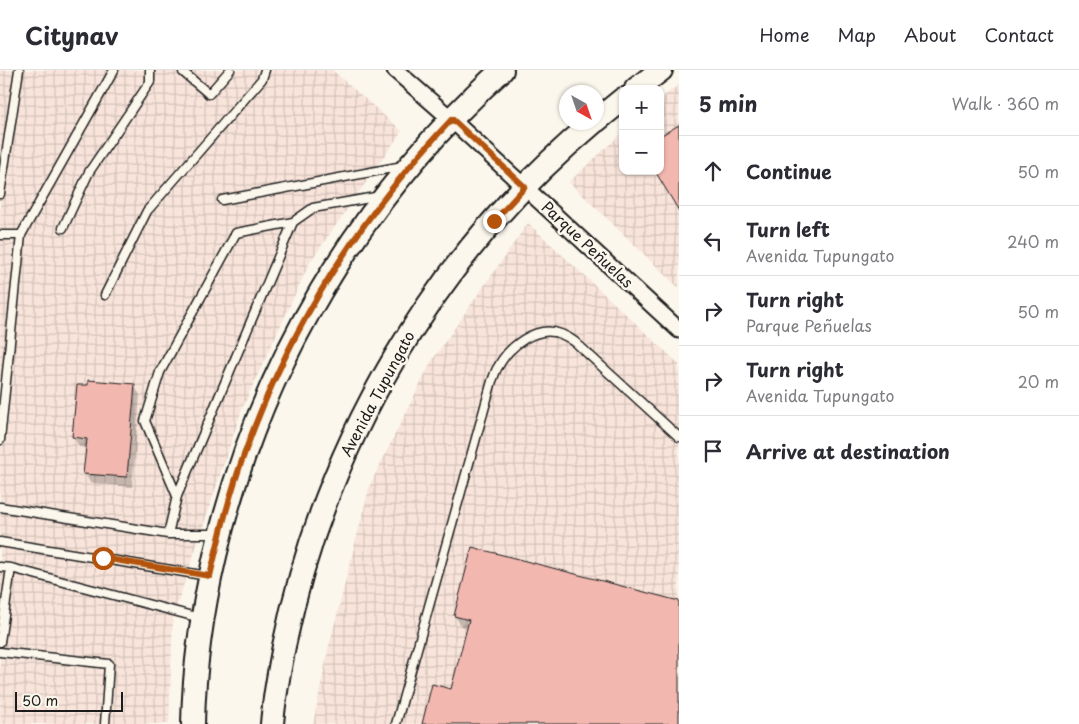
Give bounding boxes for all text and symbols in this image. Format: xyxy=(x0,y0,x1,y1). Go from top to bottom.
text: Citynav xyxy=(25,17,118,53)
text: Home xyxy=(759,21,809,48)
text: Map xyxy=(837,21,876,48)
text: About xyxy=(904,21,956,48)
text: Contact xyxy=(984,21,1054,48)
north arrow xyxy=(559,85,604,130)
map controls xyxy=(619,85,664,175)
button: + xyxy=(619,85,664,130)
text: 5 min xyxy=(699,87,757,119)
text: Walk · 360 m xyxy=(952,91,1059,115)
button: − xyxy=(619,130,664,175)
icon: ahead xyxy=(699,157,727,185)
text: Continue xyxy=(746,157,832,185)
text: 50 m xyxy=(1018,159,1059,183)
street label: Parque Peñuelas xyxy=(537,195,639,293)
route end xyxy=(483,210,506,233)
text: Turn left xyxy=(746,215,830,243)
icon: left xyxy=(699,227,727,255)
text: 240 m xyxy=(1007,229,1059,253)
text: Avenida Tupungato xyxy=(746,243,894,267)
text: Turn right xyxy=(746,285,844,313)
icon: right xyxy=(699,297,727,325)
text: 50 m xyxy=(1018,299,1059,323)
text: Parque Peñuelas xyxy=(746,313,872,337)
street label: Avenida Tupungato xyxy=(334,326,419,460)
text: Turn right xyxy=(746,355,844,383)
icon: right xyxy=(699,367,727,395)
text: 20 m xyxy=(1018,369,1059,393)
text: Avenida Tupungato xyxy=(746,383,894,407)
icon: arrive xyxy=(699,437,727,465)
text: Arrive at destination xyxy=(746,437,950,465)
route start xyxy=(92,547,115,570)
scale bar xyxy=(15,689,122,712)
text: 50 m xyxy=(22,690,58,711)

